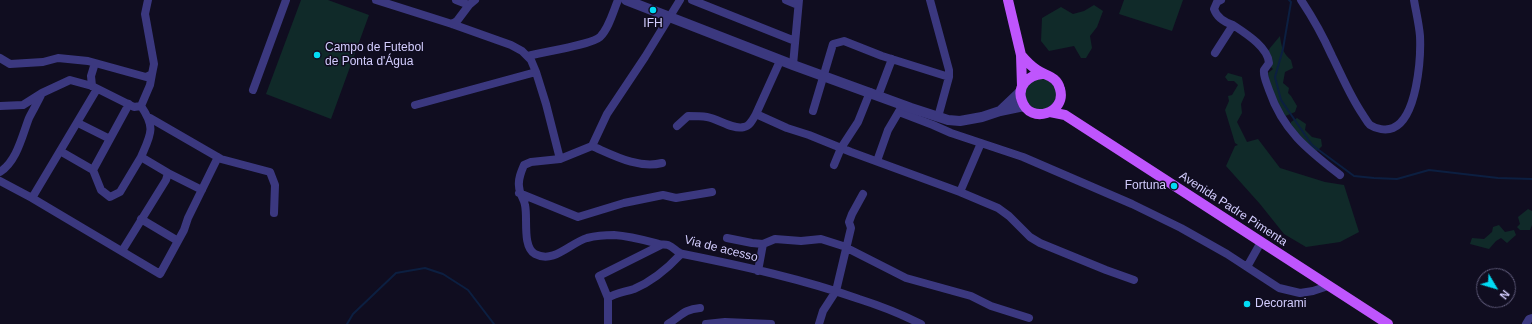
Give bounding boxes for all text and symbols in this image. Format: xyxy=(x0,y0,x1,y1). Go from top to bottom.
marker: IFH xyxy=(648,5,658,15)
place label: IFH xyxy=(643,17,663,31)
place label: Campo de Futebol de Ponta d'Água xyxy=(325,41,424,69)
marker: Campo de Futebol de Ponta d'Água xyxy=(312,50,322,60)
street label: Avenida Padre Pimenta xyxy=(1176,169,1290,249)
place label: Fortuna xyxy=(1125,179,1166,193)
marker: Fortuna xyxy=(1169,181,1179,191)
street label: Via de acesso xyxy=(683,233,759,265)
north arrow xyxy=(1476,268,1516,308)
text: N xyxy=(1497,288,1512,302)
place label: Decorami xyxy=(1255,297,1306,311)
marker: Decorami xyxy=(1242,299,1252,309)

